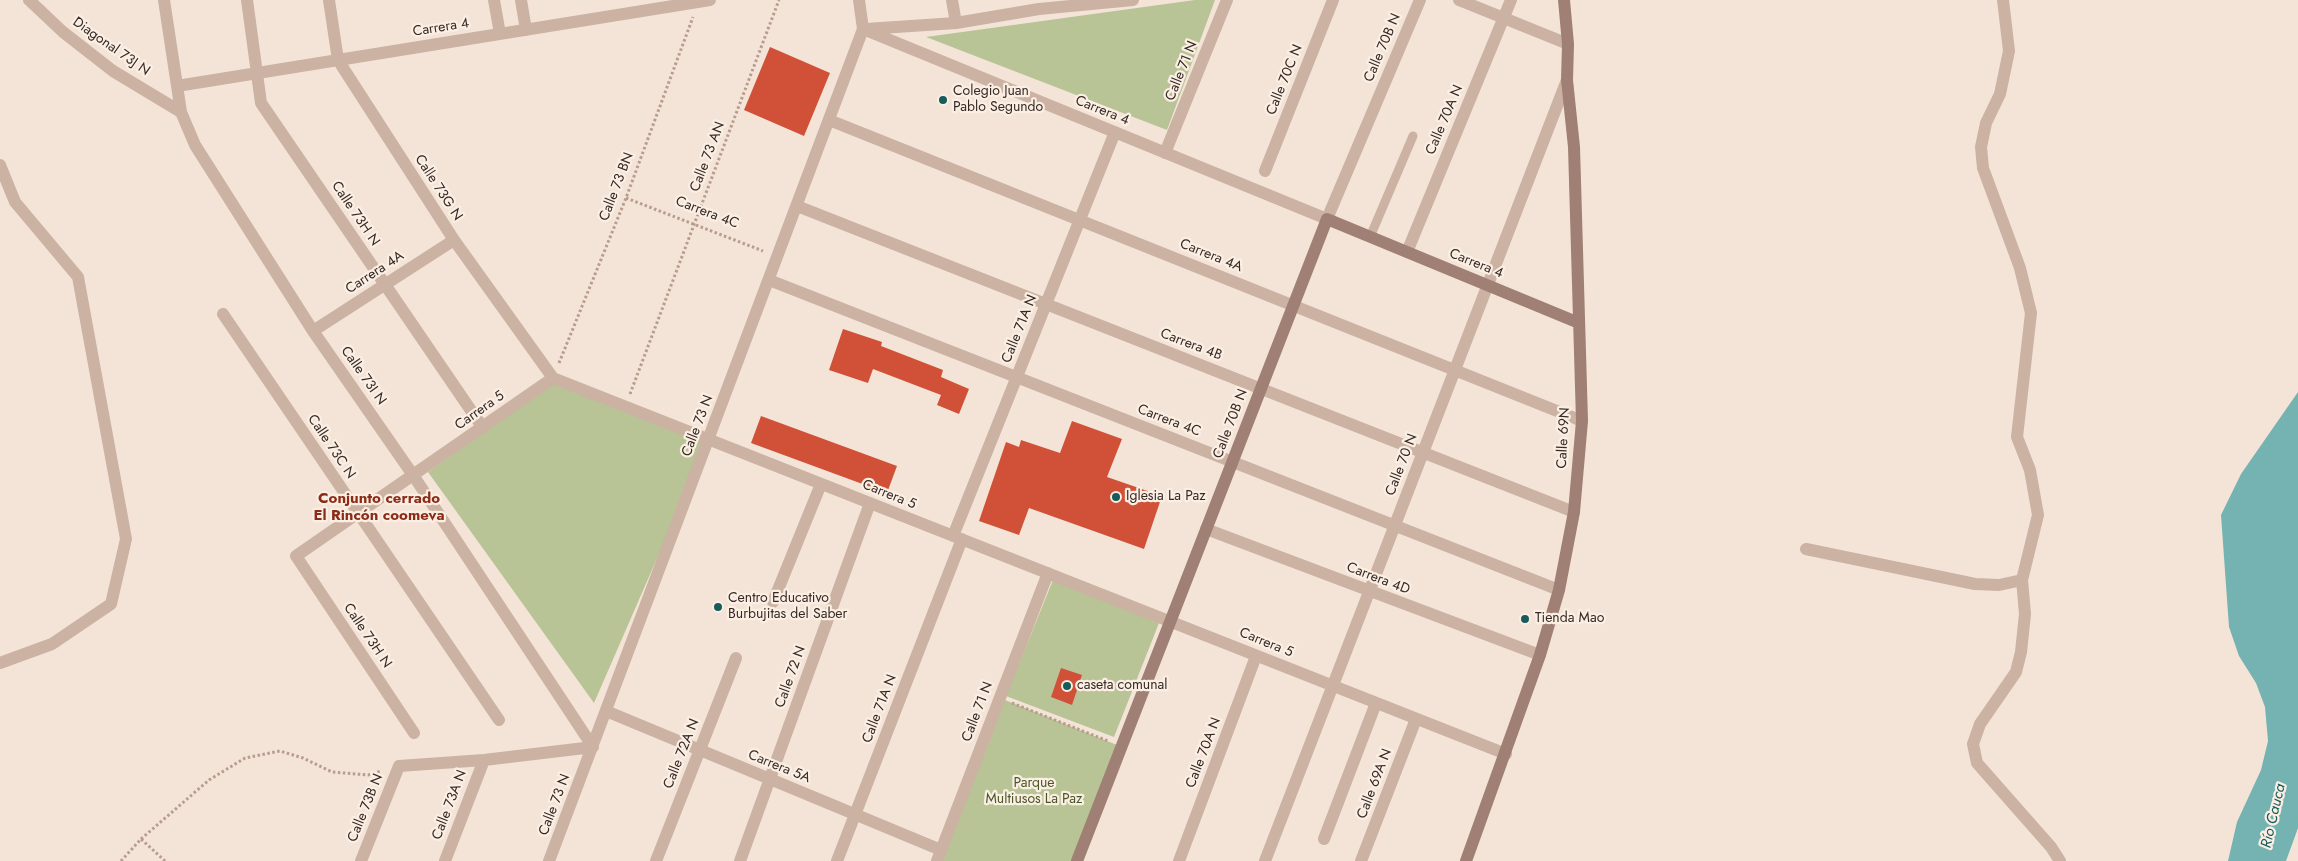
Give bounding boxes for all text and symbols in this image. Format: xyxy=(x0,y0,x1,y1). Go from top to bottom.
street label: Calle 70B N xyxy=(1361,11,1405,85)
street label: Diagonal 73J N xyxy=(69,14,153,80)
street label: Carrera 4 xyxy=(412,15,470,41)
street label: Calle 71 N xyxy=(1162,39,1202,103)
street label: Calle 70C N xyxy=(1263,42,1307,118)
street label: Calle 70A N xyxy=(1423,83,1467,157)
place label: Colegio Juan Pablo Segundo xyxy=(953,84,1043,116)
street label: Carrera 4 xyxy=(1073,93,1131,129)
marker: Colegio Juan Pablo Segundo xyxy=(937,94,949,106)
street label: Calle 73 AN xyxy=(687,120,729,194)
street label: Calle 73 BN xyxy=(596,150,638,224)
street label: Calle 73G N xyxy=(411,152,465,224)
street label: Calle 73H N xyxy=(327,179,383,249)
street label: Carrera 4C xyxy=(673,193,741,233)
street label: Carrera 4A xyxy=(1177,236,1245,276)
street label: Carrera 4 xyxy=(1447,246,1505,282)
street label: Carrera 4A xyxy=(343,248,407,298)
street label: Calle 71A N xyxy=(999,292,1041,366)
street label: Carrera 4B xyxy=(1158,326,1224,364)
street label: Calle 73I N xyxy=(337,343,389,409)
street label: Calle 70B N xyxy=(1210,387,1252,461)
street label: Carrera 5 xyxy=(452,388,508,434)
street label: Calle 73 N xyxy=(679,393,717,459)
street label: Carrera 4C xyxy=(1135,401,1203,441)
street label: Calle 69N xyxy=(1554,407,1574,469)
street label: Calle 73C N xyxy=(303,412,359,482)
street label: Calle 70 N xyxy=(1383,432,1421,498)
street label: Carrera 5 xyxy=(860,477,918,513)
place label: Iglesia La Paz xyxy=(1126,489,1206,505)
district label: Conjunto cerrado El Rincón coomeva xyxy=(313,490,445,525)
marker: Iglesia La Paz xyxy=(1110,491,1122,503)
street label: Carrera 4D xyxy=(1344,559,1412,599)
place label: Centro Educativo Burbujitas del Saber xyxy=(728,591,847,624)
street label: Calle 73H N xyxy=(339,601,395,671)
marker: Centro Educativo Burbujitas del Saber xyxy=(712,601,724,613)
place label: Tienda Mao xyxy=(1535,611,1604,627)
marker: Tienda Mao xyxy=(1519,613,1531,625)
street label: Carrera 5 xyxy=(1237,625,1295,661)
street label: Calle 72 N xyxy=(772,644,810,710)
street label: Calle 71A N xyxy=(859,672,901,746)
place label: caseta comunal xyxy=(1077,678,1167,694)
street label: Calle 71 N xyxy=(959,680,997,744)
marker: caseta comunal xyxy=(1061,680,1073,692)
street label: Calle 70A N xyxy=(1183,715,1225,791)
street label: Calle 72A N xyxy=(660,717,704,791)
street label: Carrera 5A xyxy=(745,747,813,787)
street label: Calle 69A N xyxy=(1354,747,1396,821)
street label: Calle 73A N xyxy=(429,768,471,842)
street label: Calle 73B N xyxy=(345,771,387,845)
street label: Calle 73 N xyxy=(536,772,574,838)
park label: Parque Multiusos La Paz xyxy=(985,776,1083,809)
water label: Río Cauca xyxy=(2258,782,2290,850)

